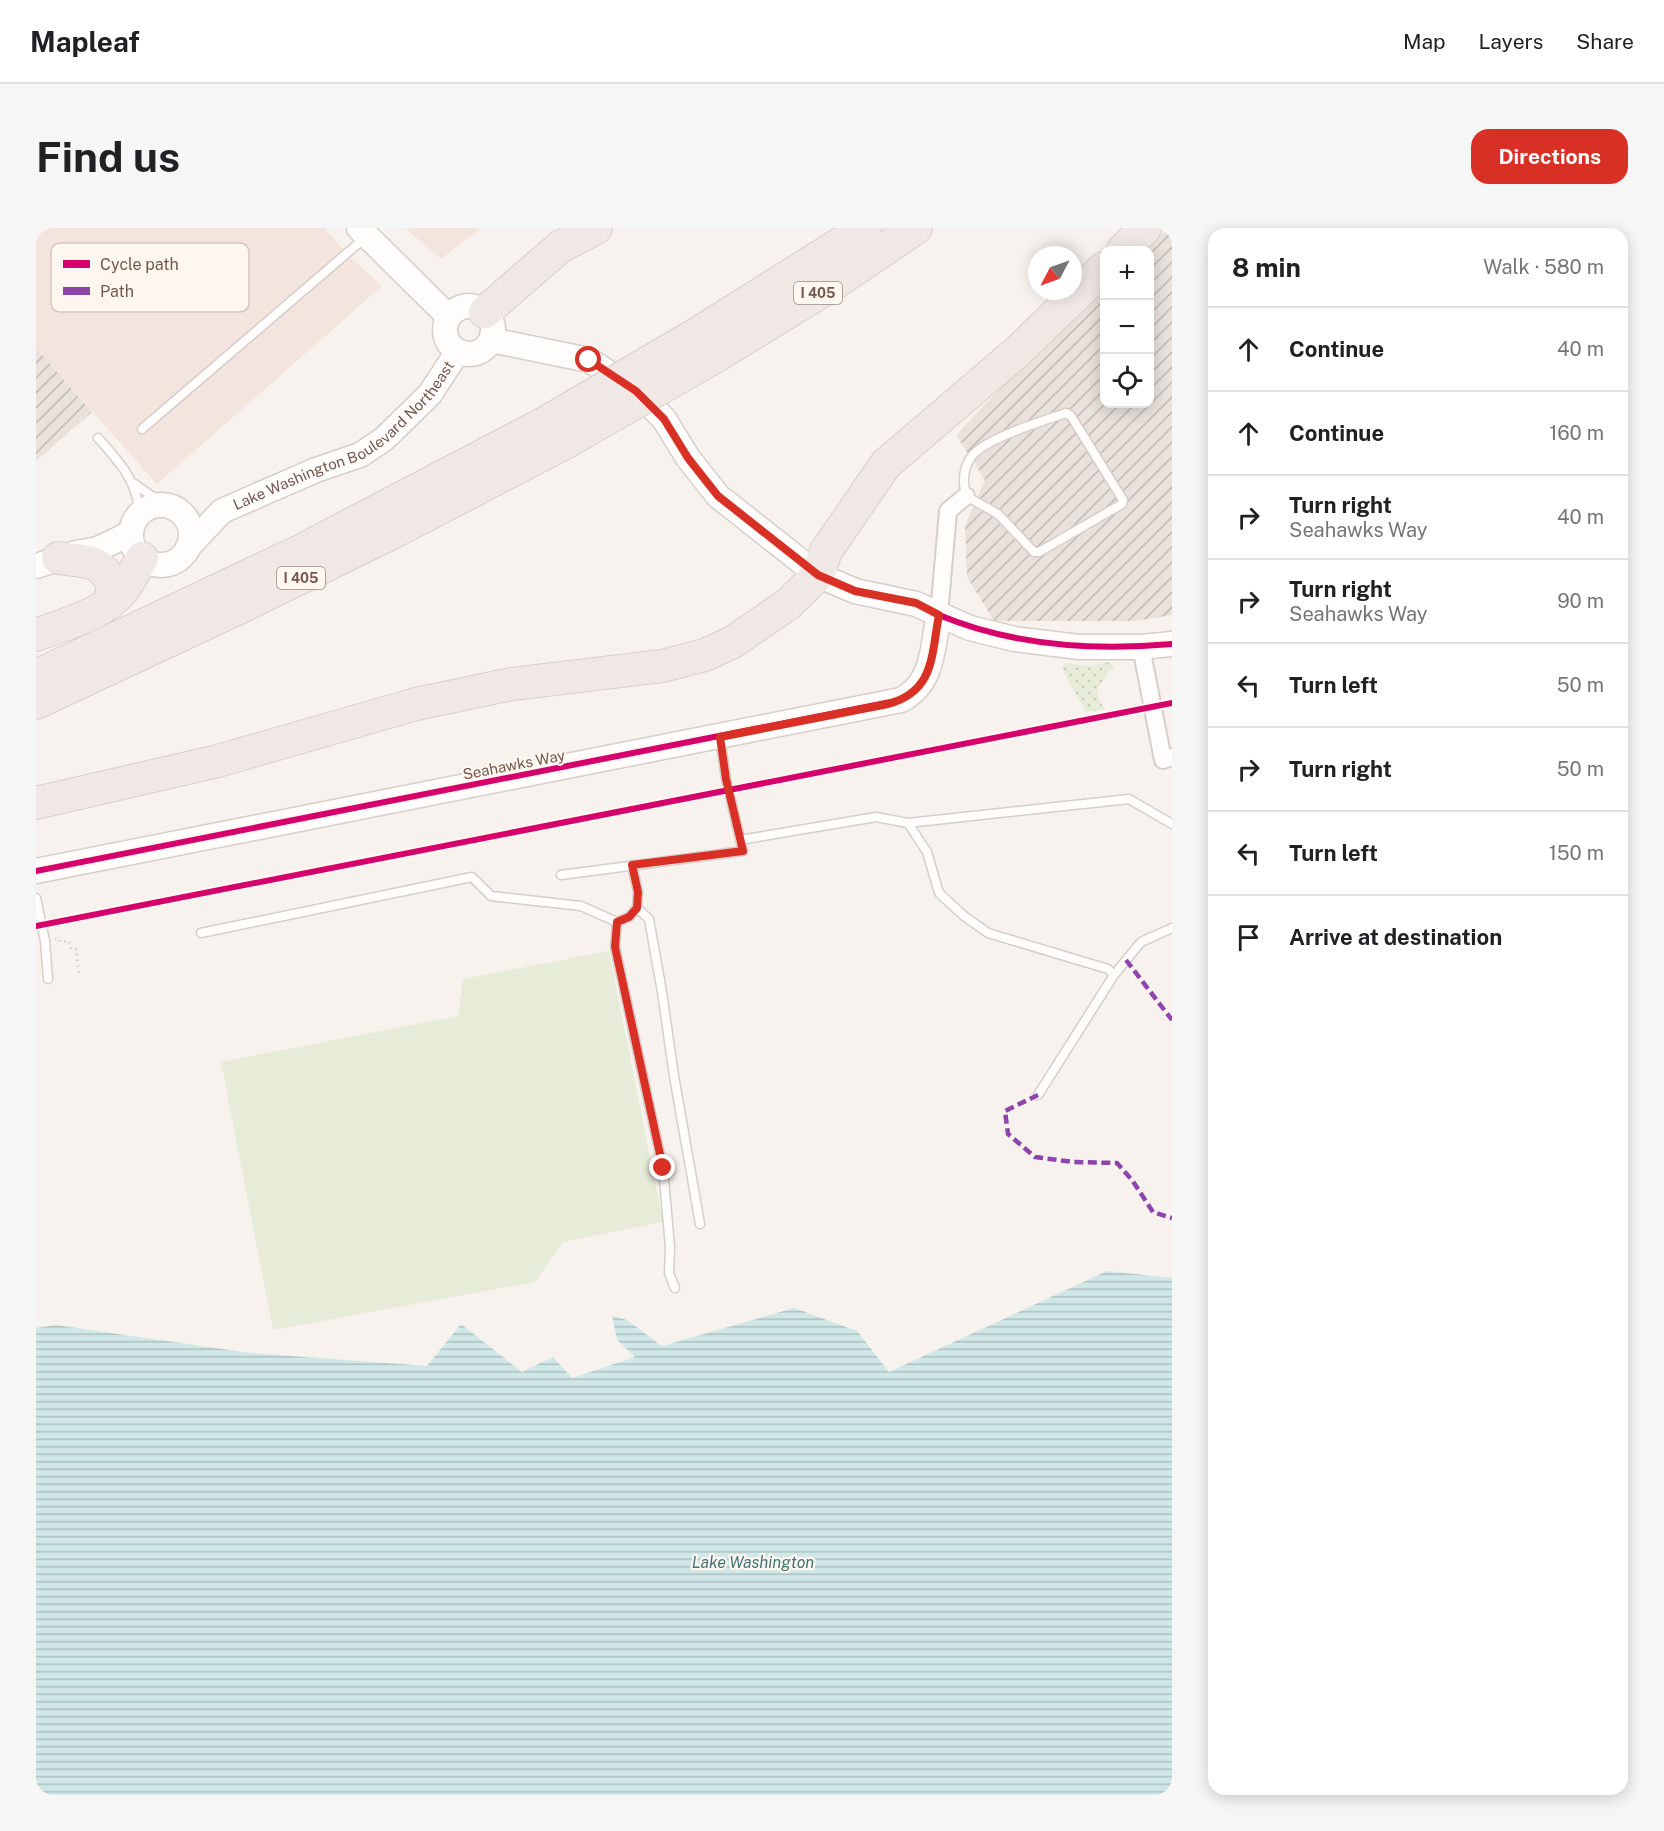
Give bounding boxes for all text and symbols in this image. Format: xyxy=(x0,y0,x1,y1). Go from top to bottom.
text: Mapleaf xyxy=(30,25,140,58)
text: Map xyxy=(1403,29,1446,54)
text: Layers xyxy=(1479,29,1543,54)
text: Share xyxy=(1576,29,1634,54)
button: Directions xyxy=(1471,129,1628,184)
text: Find us xyxy=(36,132,180,181)
legend xyxy=(51,243,249,312)
north arrow xyxy=(1028,246,1082,300)
map controls xyxy=(1100,246,1154,408)
button: + xyxy=(1100,246,1154,300)
text: 8 min xyxy=(1232,252,1301,283)
text: Cycle path xyxy=(100,255,179,274)
text: Walk · 580 m xyxy=(1483,255,1604,279)
text: Path xyxy=(100,282,134,301)
road number: I 405 xyxy=(794,282,842,304)
button: − xyxy=(1100,300,1154,354)
icon: ahead xyxy=(1232,333,1265,366)
text: Continue xyxy=(1289,336,1384,362)
text: 40 m xyxy=(1557,337,1604,361)
route start xyxy=(575,346,601,372)
button: locate xyxy=(1100,354,1154,408)
street label: Lake Washington Boulevard Northeast xyxy=(230,357,457,513)
icon: ahead xyxy=(1232,417,1265,450)
text: Continue xyxy=(1289,420,1384,446)
text: 160 m xyxy=(1549,421,1604,445)
text: Turn right xyxy=(1289,492,1392,518)
icon: right xyxy=(1232,501,1265,534)
text: 40 m xyxy=(1557,505,1604,529)
text: Seahawks Way xyxy=(1289,518,1428,542)
road number: I 405 xyxy=(277,567,325,589)
text: Turn right xyxy=(1289,576,1392,602)
icon: right xyxy=(1232,585,1265,618)
text: 90 m xyxy=(1557,589,1604,613)
text: Seahawks Way xyxy=(1289,602,1428,626)
icon: left xyxy=(1232,669,1265,702)
text: Turn left xyxy=(1289,672,1378,698)
text: 50 m xyxy=(1557,673,1604,697)
street label: Seahawks Way xyxy=(461,746,567,783)
icon: right xyxy=(1232,753,1265,786)
text: Turn right xyxy=(1289,756,1392,782)
text: 50 m xyxy=(1557,757,1604,781)
icon: left xyxy=(1232,837,1265,870)
text: Turn left xyxy=(1289,840,1378,866)
text: 150 m xyxy=(1549,841,1604,865)
icon: arrive xyxy=(1232,921,1265,954)
text: Arrive at destination xyxy=(1289,924,1502,950)
route end xyxy=(649,1154,675,1180)
water label: Lake Washington xyxy=(692,1553,814,1572)

